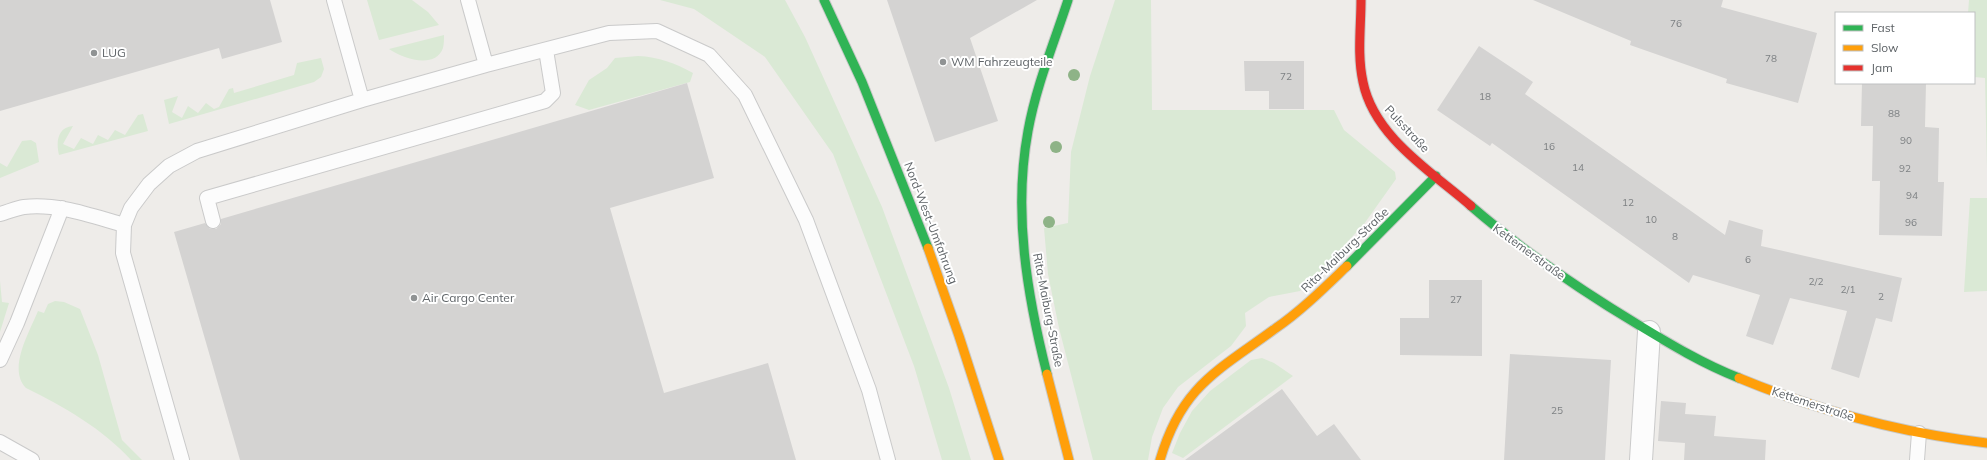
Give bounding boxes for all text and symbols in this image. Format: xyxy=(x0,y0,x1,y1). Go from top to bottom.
legend xyxy=(1835,12,1975,84)
house number: 76 xyxy=(1670,17,1682,30)
text: Fast xyxy=(1871,20,1895,35)
text: Slow xyxy=(1871,40,1899,55)
place label: LUG xyxy=(102,45,126,60)
marker: LUG xyxy=(89,48,99,58)
house number: 78 xyxy=(1765,52,1777,65)
place label: WM Fahrzeugteile xyxy=(951,54,1053,69)
marker: WM Fahrzeugteile xyxy=(938,57,948,67)
text: Jam xyxy=(1871,60,1893,75)
house number: 72 xyxy=(1280,70,1292,83)
house number: 18 xyxy=(1479,90,1491,103)
street label: Pulsstraße xyxy=(1382,102,1433,155)
house number: 88 xyxy=(1888,107,1900,120)
house number: 90 xyxy=(1900,134,1912,147)
house number: 16 xyxy=(1543,140,1555,153)
street label: Nord-West-Umfahrung xyxy=(901,160,962,286)
house number: 14 xyxy=(1572,161,1584,174)
house number: 92 xyxy=(1899,162,1911,175)
house number: 94 xyxy=(1906,189,1918,202)
house number: 12 xyxy=(1622,196,1634,209)
street label: Rita-Maiburg-Straße xyxy=(1298,204,1392,295)
house number: 10 xyxy=(1645,213,1657,226)
house number: 96 xyxy=(1905,216,1917,229)
street label: Kettemerstraße xyxy=(1490,220,1568,283)
house number: 8 xyxy=(1672,230,1678,243)
street label: Rita-Maiburg-Straße xyxy=(1030,252,1067,368)
house number: 6 xyxy=(1745,253,1751,266)
house number: 2/2 xyxy=(1809,275,1823,288)
house number: 2/1 xyxy=(1841,283,1855,296)
place label: Air Cargo Center xyxy=(422,290,515,305)
house number: 2 xyxy=(1878,290,1884,303)
marker: Air Cargo Center xyxy=(409,293,419,303)
house number: 27 xyxy=(1450,293,1462,306)
street label: Kettemerstraße xyxy=(1770,383,1856,424)
house number: 25 xyxy=(1551,404,1563,417)

